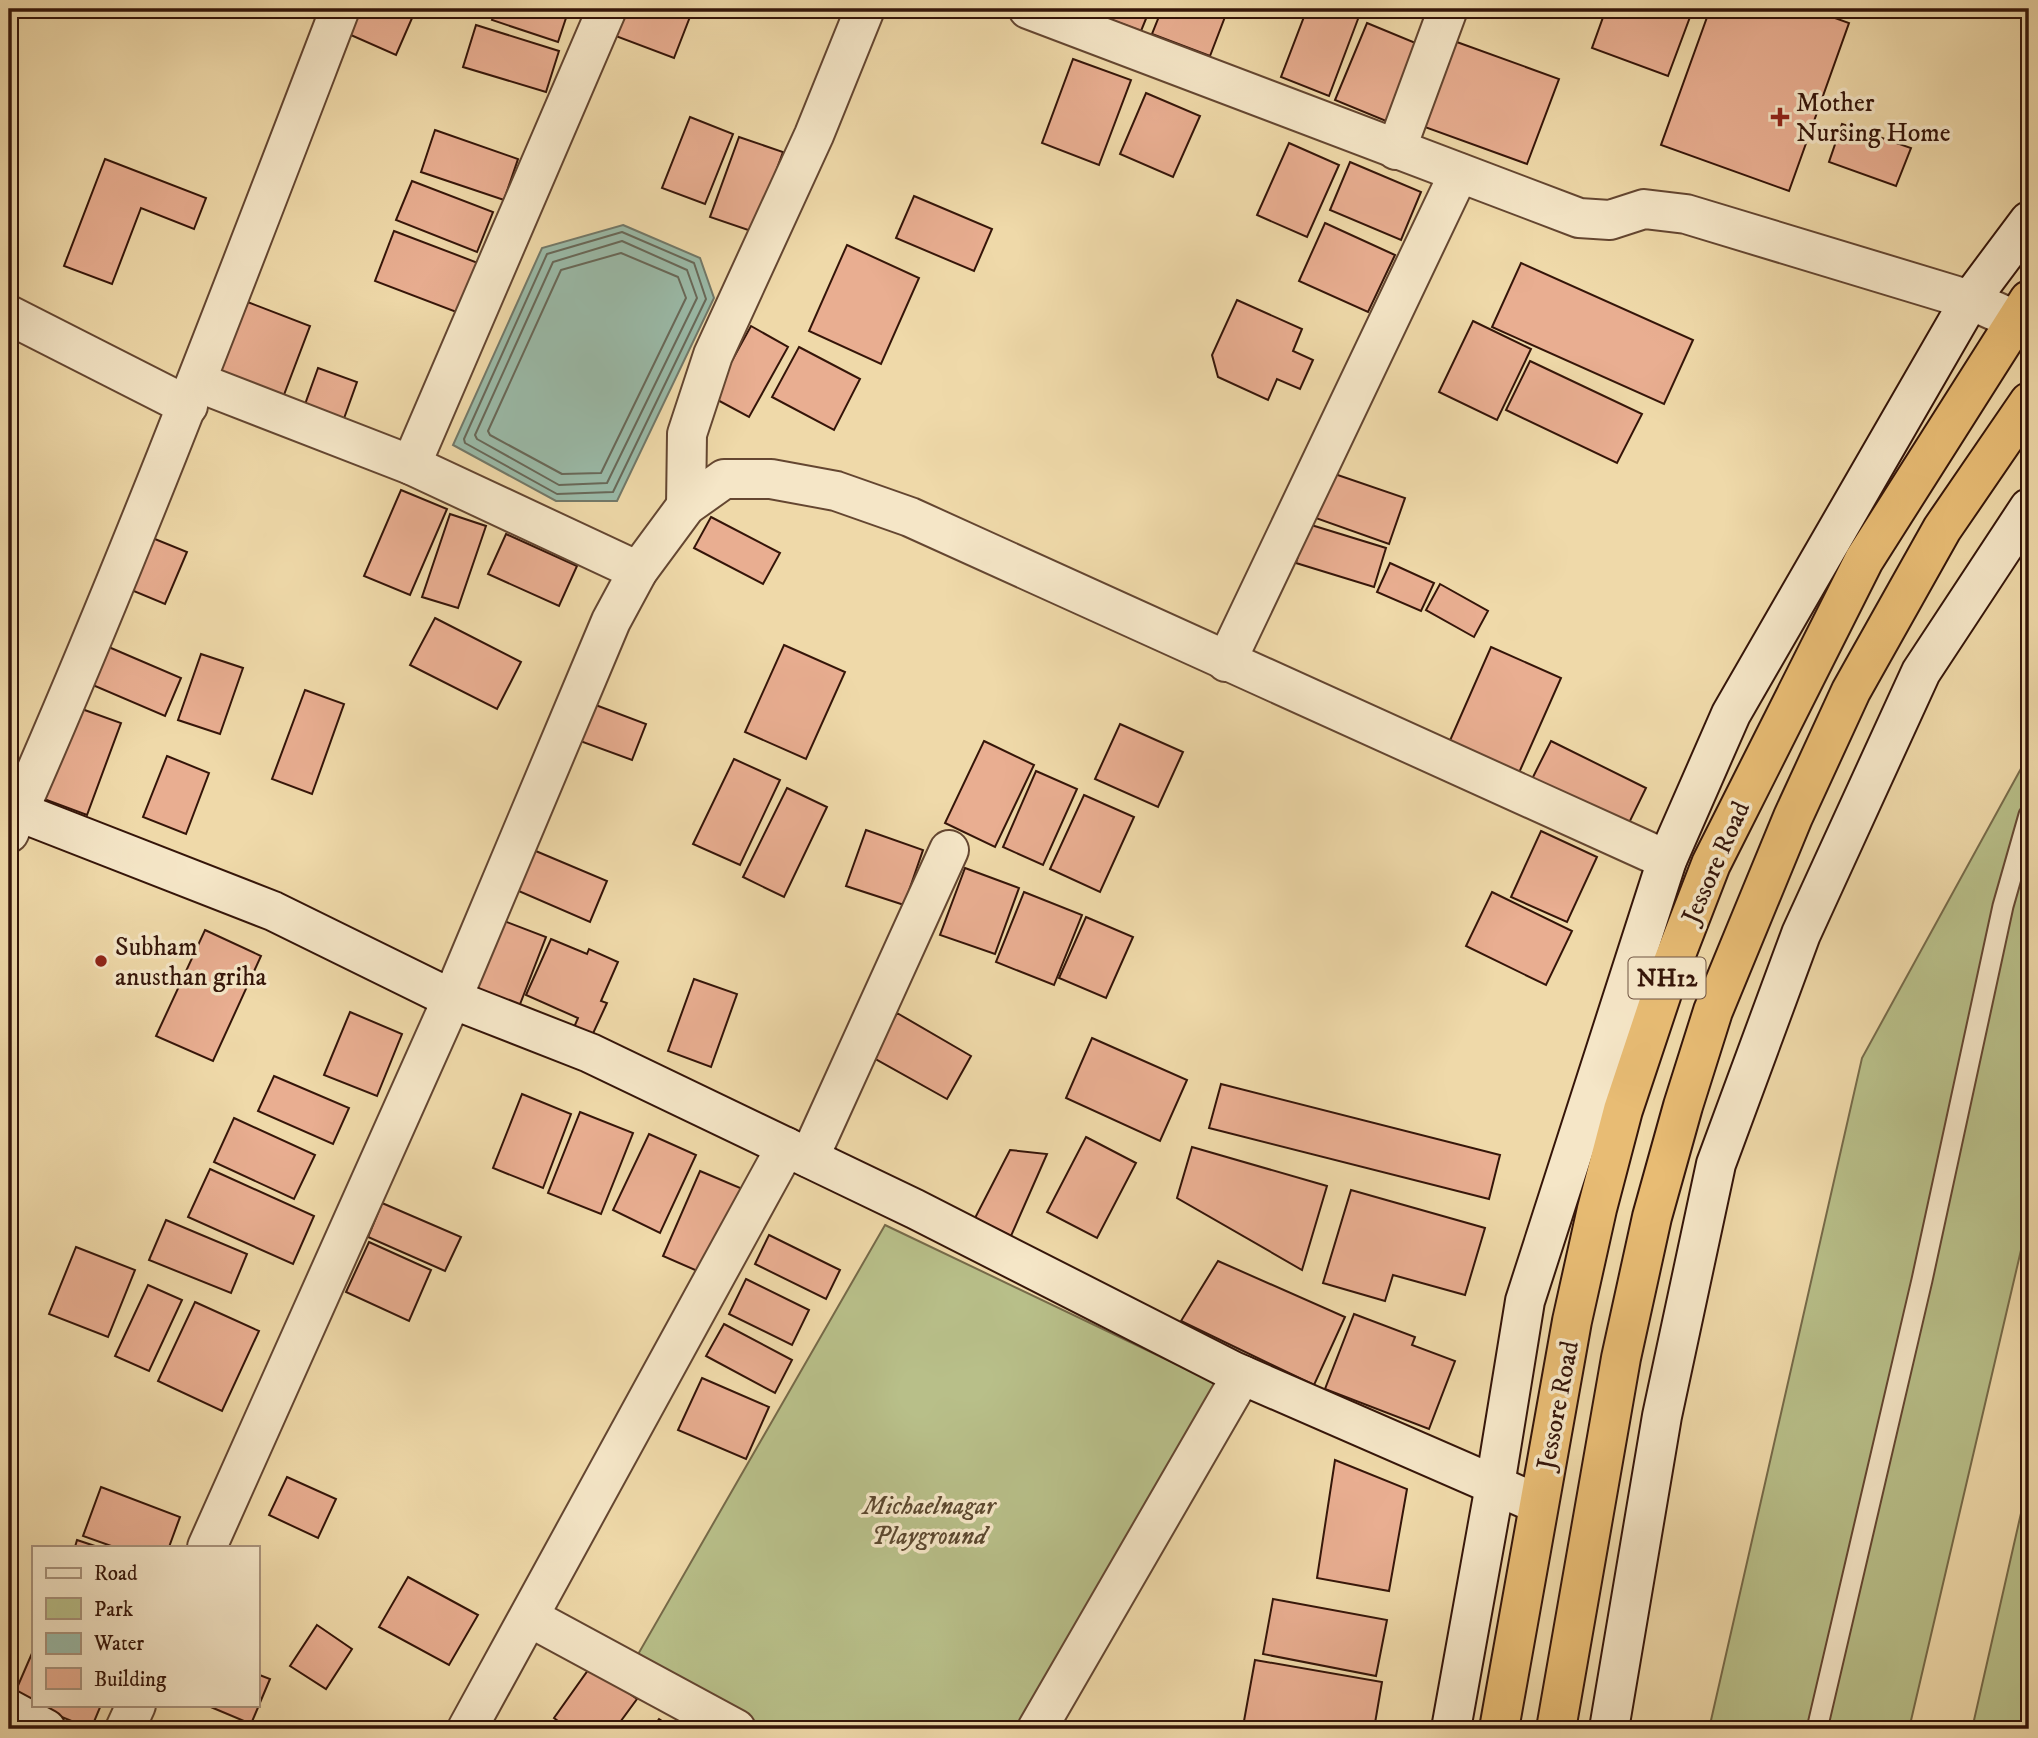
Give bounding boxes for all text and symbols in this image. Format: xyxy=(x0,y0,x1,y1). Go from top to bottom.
place label: Mother Nursing Home xyxy=(1796,87,1951,150)
marker: Mother Nursing Home xyxy=(1770,107,1790,127)
street label: Jessore Road xyxy=(1674,796,1758,931)
place label: Subham anusthan griha xyxy=(115,931,267,994)
marker: Subham anusthan griha xyxy=(93,953,109,969)
road number: NH12 xyxy=(1628,958,1706,998)
street label: Jessore Road xyxy=(1529,1338,1587,1474)
park label: Michaelnagar Playground xyxy=(861,1490,997,1553)
legend xyxy=(32,1546,259,1706)
text: Road xyxy=(94,1561,138,1587)
text: Park xyxy=(94,1597,134,1623)
text: Water xyxy=(93,1631,144,1657)
text: Building xyxy=(94,1667,167,1693)

